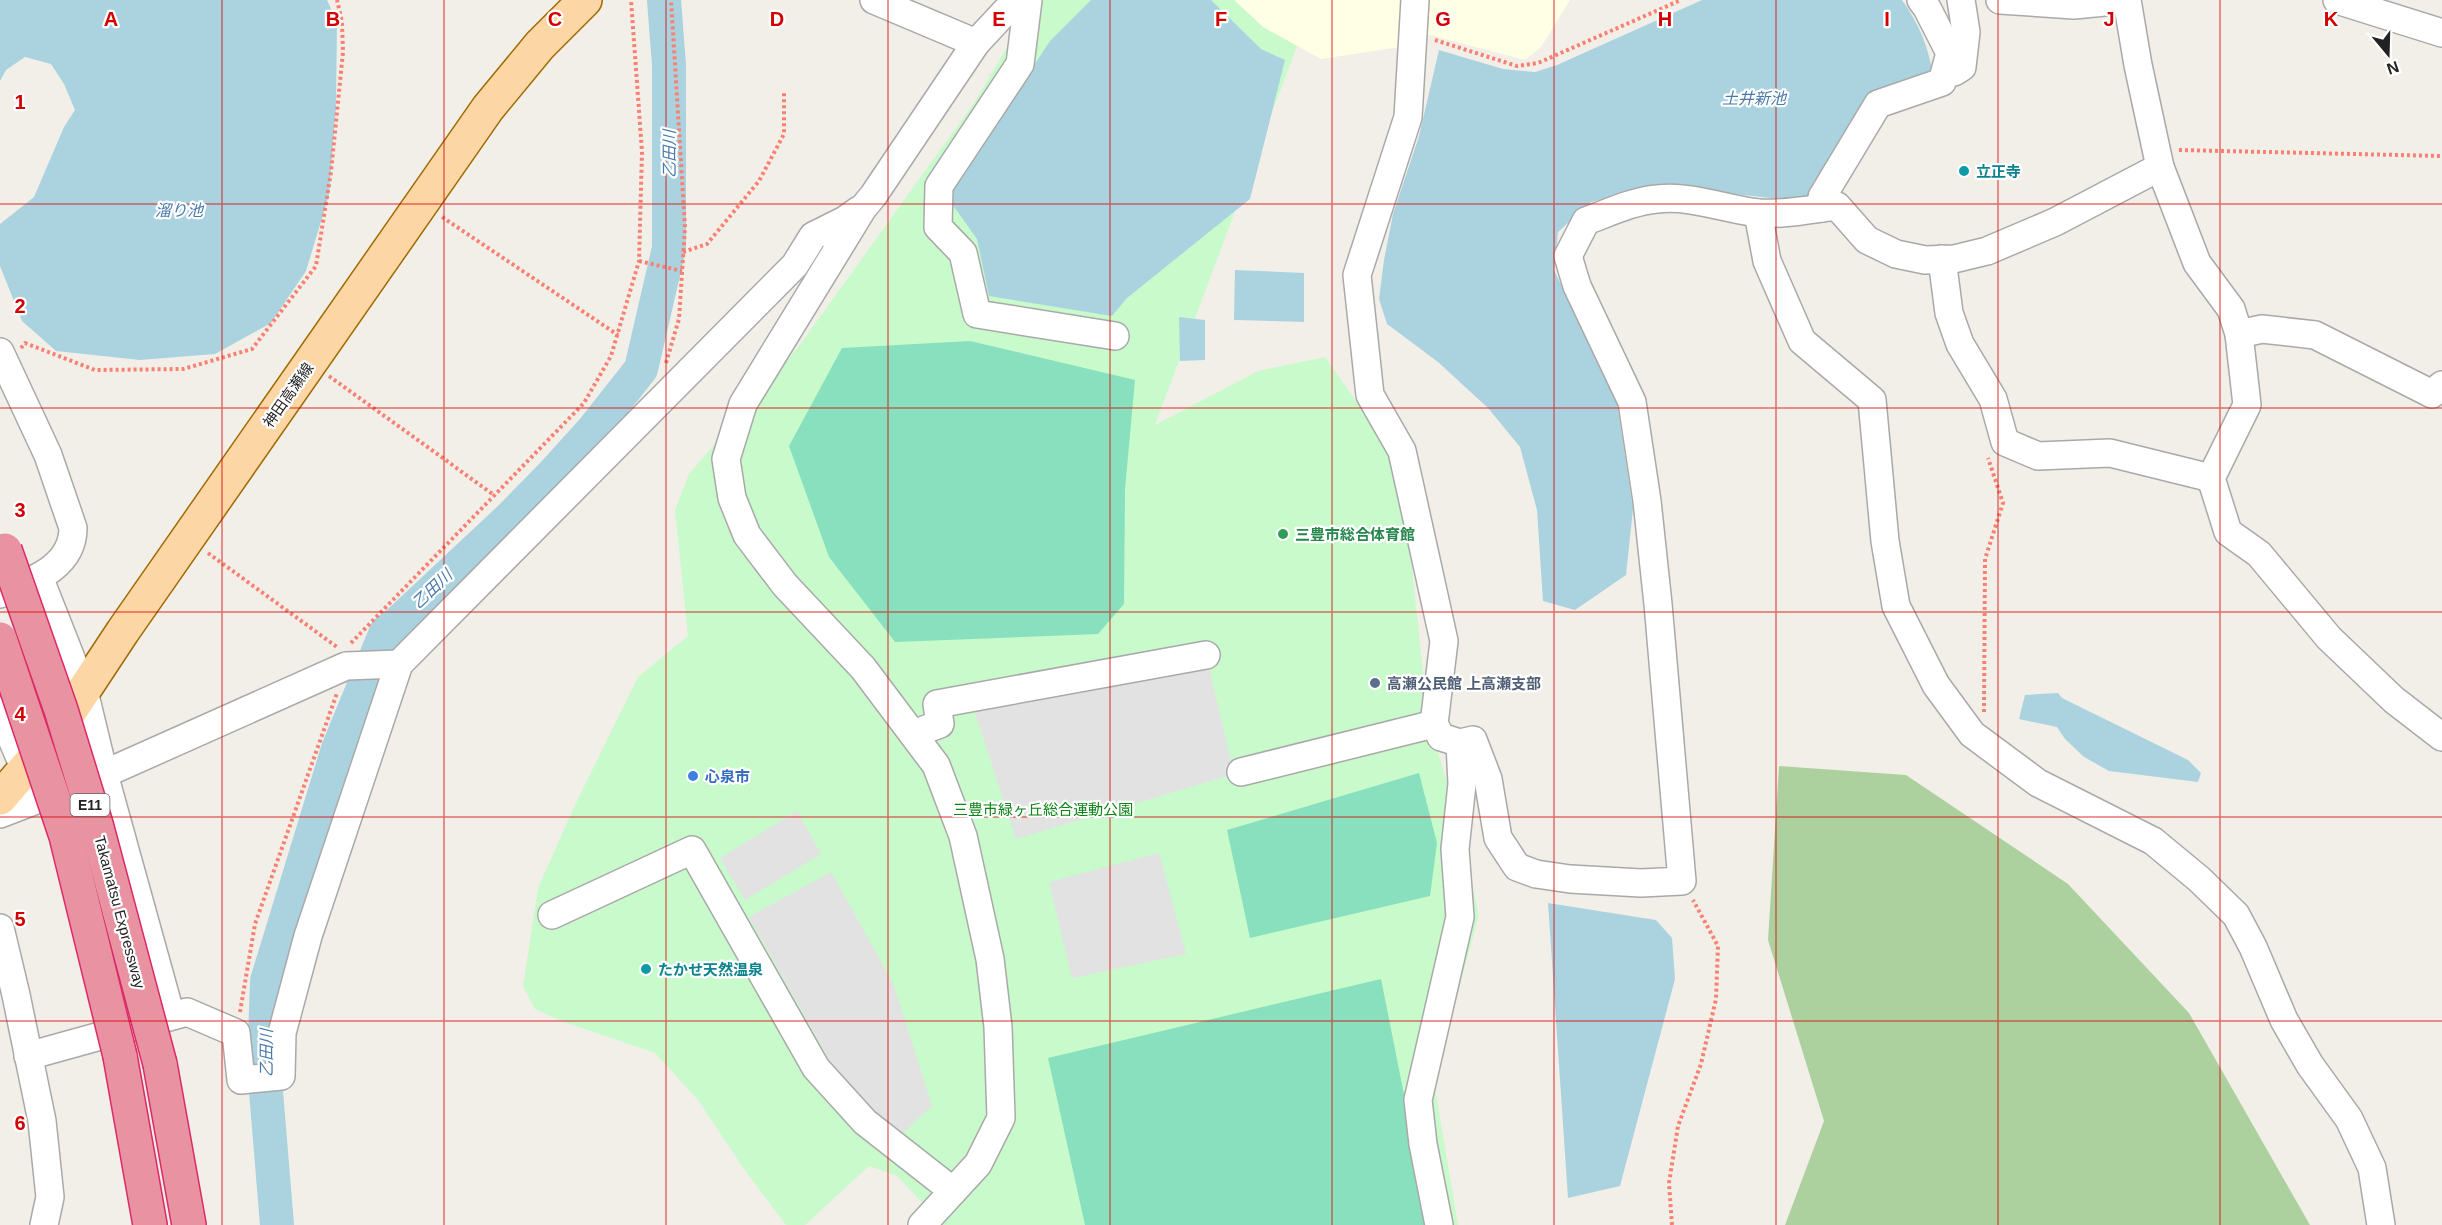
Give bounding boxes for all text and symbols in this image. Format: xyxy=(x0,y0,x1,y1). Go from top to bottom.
text: A xyxy=(104,8,118,30)
text: B xyxy=(326,8,340,30)
text: C xyxy=(548,8,562,30)
text: D xyxy=(770,8,784,30)
text: E xyxy=(992,8,1006,30)
text: F xyxy=(1215,8,1227,30)
text: G xyxy=(1435,8,1451,30)
text: H xyxy=(1658,8,1672,30)
text: I xyxy=(1884,8,1890,30)
text: J xyxy=(2103,8,2115,30)
text: K xyxy=(2324,8,2339,30)
north arrow xyxy=(2358,24,2418,84)
text: N xyxy=(2384,58,2401,78)
water label: 土井新池 xyxy=(1722,90,1788,107)
text: 1 xyxy=(14,91,26,113)
water label: 乙田川 xyxy=(661,128,678,178)
place label: 立正寺 xyxy=(1976,163,2021,180)
marker: 立正寺 xyxy=(1957,164,1971,178)
water label: 溜り池 xyxy=(155,202,205,219)
text: 2 xyxy=(14,295,26,317)
street label: 神田高瀬線 xyxy=(260,359,316,431)
text: 3 xyxy=(14,499,26,521)
place label: 三豊市総合体育館 xyxy=(1295,526,1415,543)
marker: 三豊市総合体育館 xyxy=(1276,527,1290,541)
water label: 乙田川 xyxy=(409,565,457,612)
place label: 高瀬公民館 上高瀬支部 xyxy=(1387,675,1541,692)
marker: 高瀬公民館 上高瀬支部 xyxy=(1368,676,1382,690)
text: 4 xyxy=(14,703,26,725)
place label: 心泉市 xyxy=(705,768,750,785)
marker: 心泉市 xyxy=(686,769,700,783)
road number: E11 xyxy=(70,794,110,816)
park label: 三豊市緑ヶ丘総合運動公園 xyxy=(953,801,1133,818)
street label: Takamatsu Expressway xyxy=(91,834,149,991)
text: 5 xyxy=(14,908,26,930)
place label: たかせ天然温泉 xyxy=(658,961,763,978)
marker: たかせ天然温泉 xyxy=(639,962,653,976)
water label: 乙田川 xyxy=(258,1027,275,1077)
text: 6 xyxy=(14,1112,26,1134)

